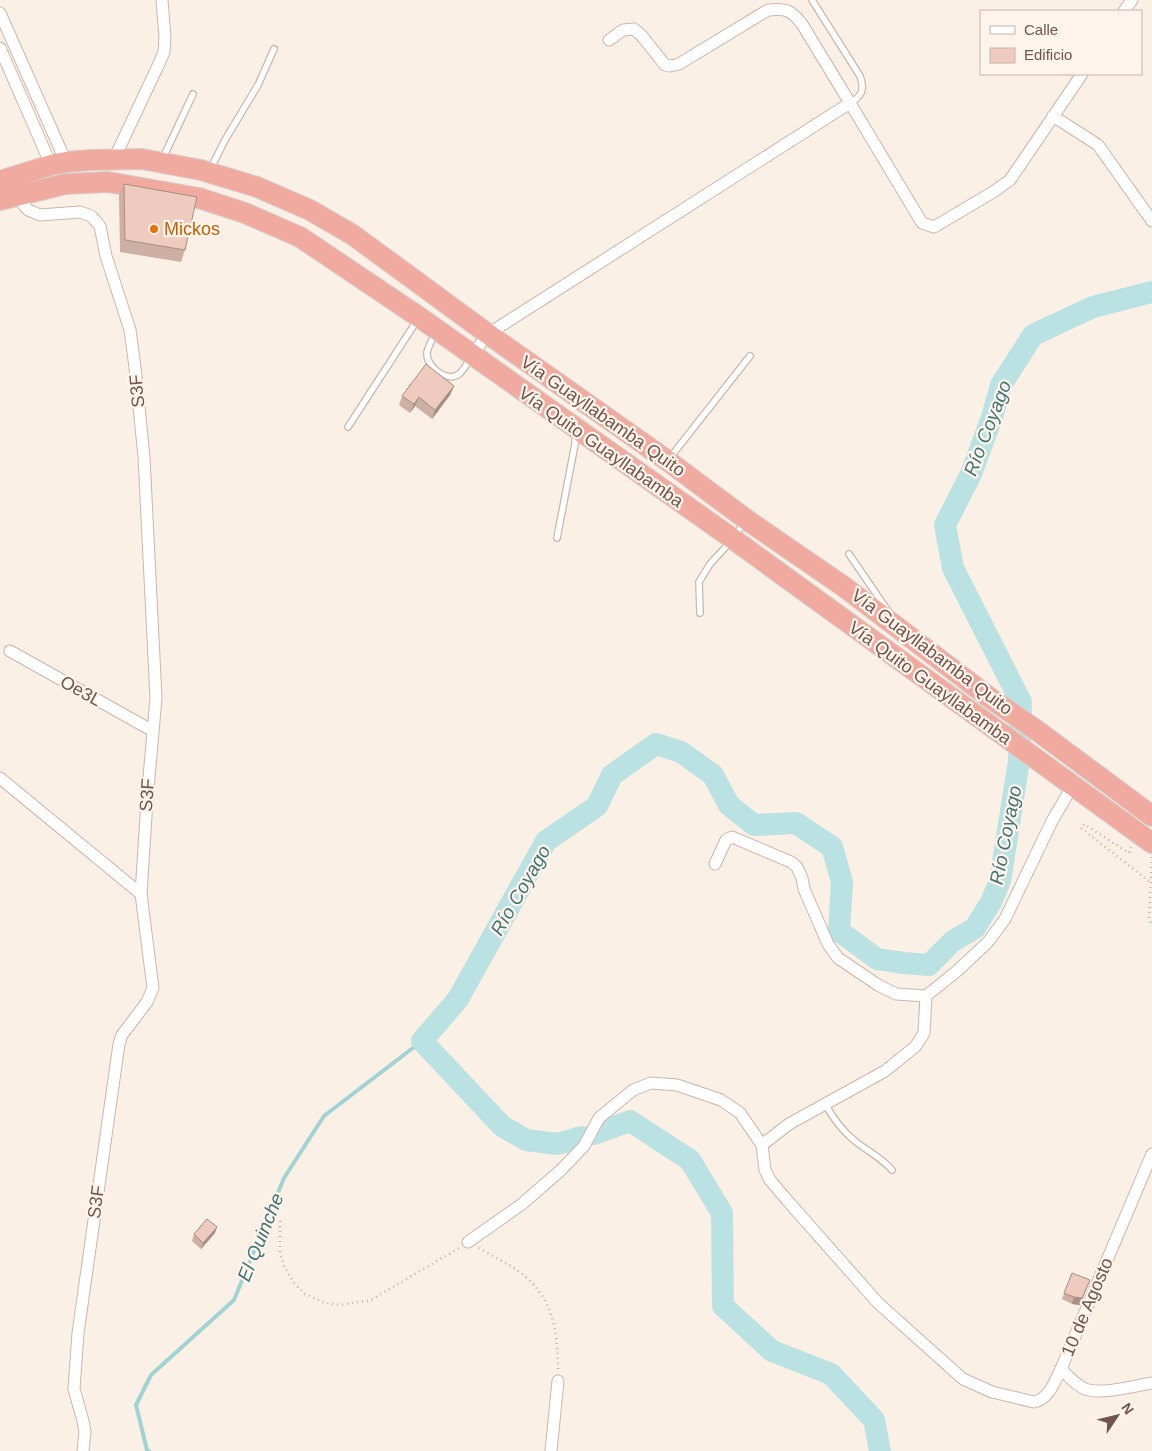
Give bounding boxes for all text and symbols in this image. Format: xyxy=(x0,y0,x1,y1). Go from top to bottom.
legend xyxy=(980,10,1142,75)
text: Calle xyxy=(1024,21,1058,38)
text: Edificio xyxy=(1024,46,1072,63)
place label: Mickos xyxy=(164,219,220,239)
marker: Mickos xyxy=(148,223,160,235)
street label: Vía Guayllabamba Quito xyxy=(517,352,689,480)
street label: S3F xyxy=(126,374,148,408)
water label: Río Coyago xyxy=(960,378,1015,479)
street label: Vía Quito Guayllabamba xyxy=(515,383,688,512)
street label: Vía Guayllabamba Quito xyxy=(848,585,1016,719)
street label: Vía Quito Guayllabamba xyxy=(845,617,1016,749)
street label: Oe3L xyxy=(57,672,105,710)
street label: S3F xyxy=(136,778,158,812)
water label: Río Coyago xyxy=(986,784,1025,886)
water label: Río Coyago xyxy=(486,842,555,939)
street label: S3F xyxy=(84,1184,108,1220)
water label: El Quinche xyxy=(233,1190,288,1284)
street label: 10 de Agosto xyxy=(1057,1255,1117,1359)
north arrow xyxy=(1092,1391,1142,1441)
text: N xyxy=(1118,1400,1137,1417)

